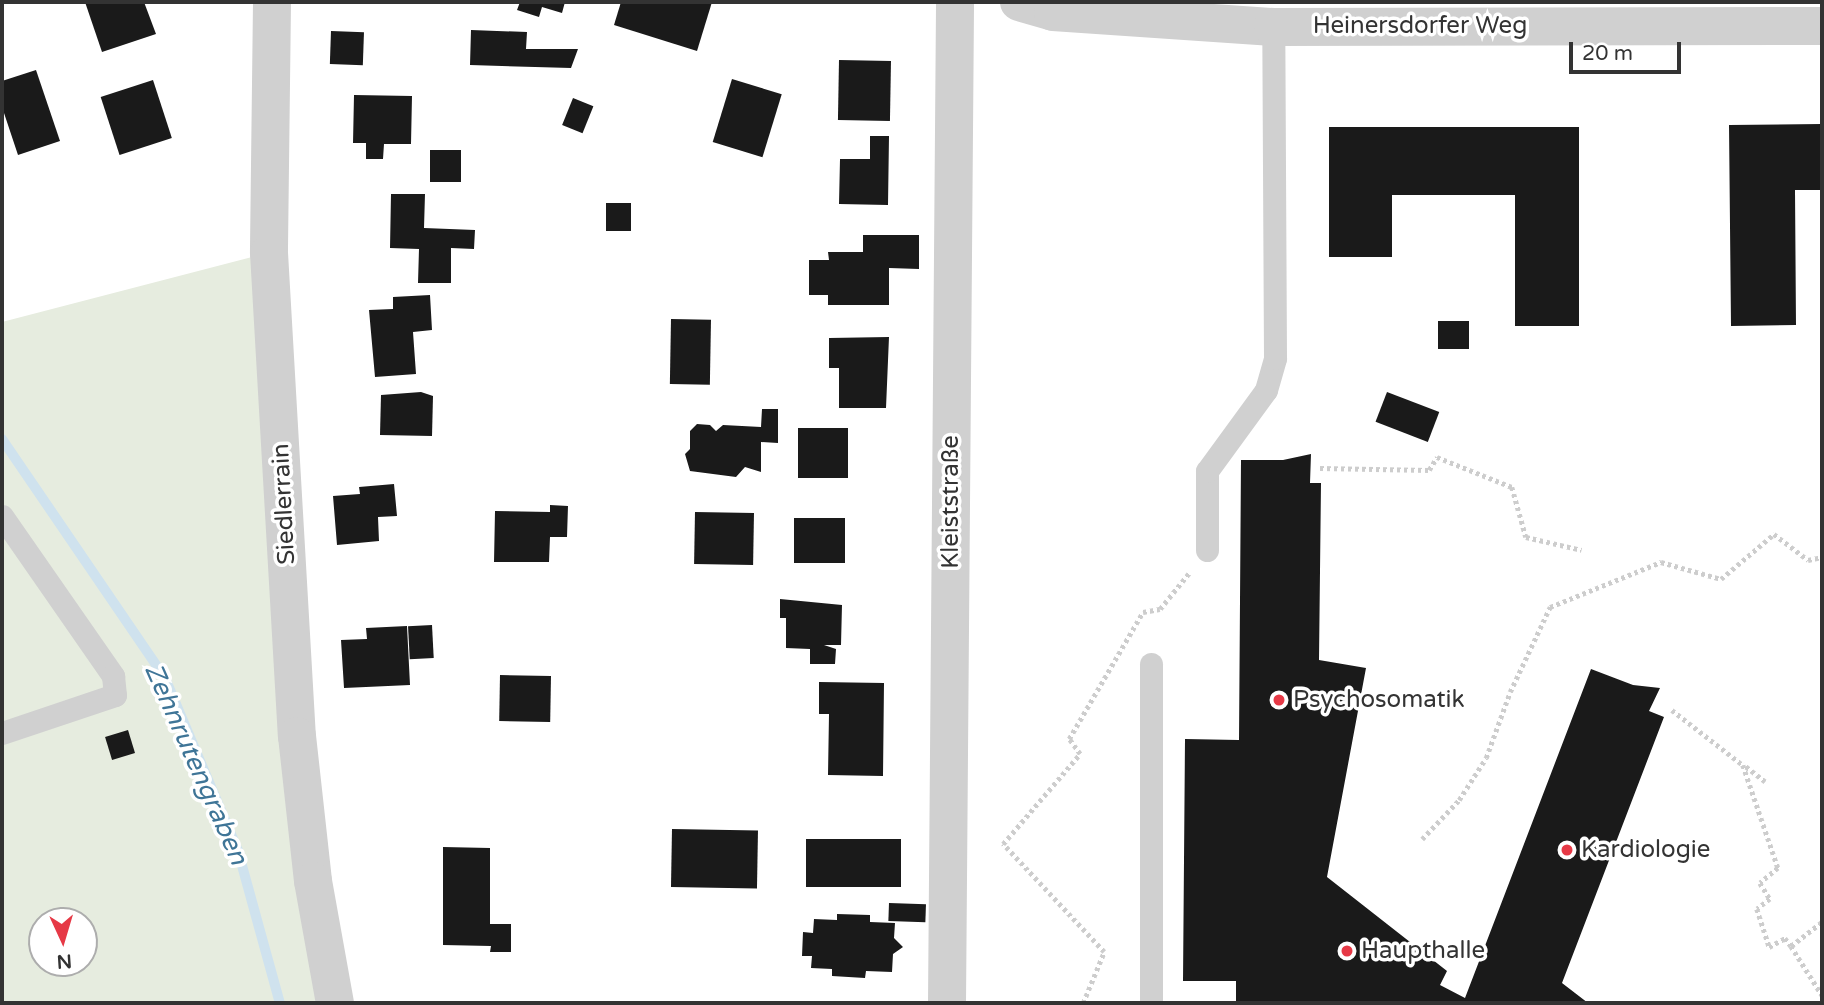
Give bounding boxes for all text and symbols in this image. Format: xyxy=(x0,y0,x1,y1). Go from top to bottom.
street label: Heinersdorfer Weg xyxy=(1313,12,1527,40)
scale bar xyxy=(1572,28,1684,72)
text: 20 m xyxy=(1582,41,1633,66)
street label: Kleiststraße xyxy=(937,435,965,569)
street label: Siedlerrain xyxy=(266,443,302,565)
water label: Zehnrutengraben xyxy=(138,659,254,869)
place label: Psychosomatik xyxy=(1293,686,1465,714)
marker: Psychosomatik xyxy=(1271,692,1287,708)
place label: Kardiologie xyxy=(1581,836,1710,864)
marker: Kardiologie xyxy=(1559,842,1575,858)
north arrow xyxy=(28,907,98,977)
place label: Haupthalle xyxy=(1361,937,1485,965)
marker: Haupthalle xyxy=(1339,943,1355,959)
text: N xyxy=(56,949,73,972)

